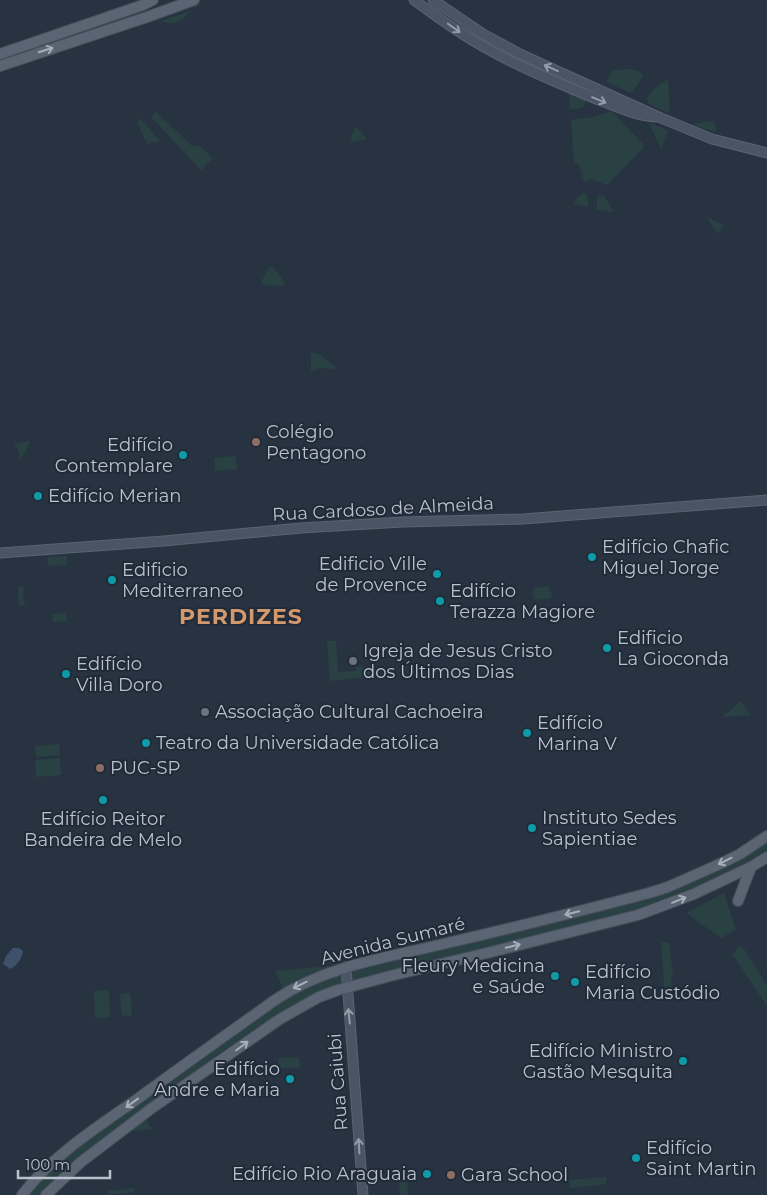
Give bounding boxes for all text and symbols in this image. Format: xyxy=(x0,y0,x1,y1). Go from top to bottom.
one-way arrow xyxy=(447,23,461,33)
one-way arrow xyxy=(38,45,54,55)
one-way arrow xyxy=(544,62,559,72)
one-way arrow xyxy=(591,96,606,105)
place label: Colégio Pentagono xyxy=(266,421,366,464)
place label: Edifício Contemplare xyxy=(55,434,173,477)
marker: Colégio Pentagono xyxy=(250,436,262,448)
marker: Edifício Contemplare xyxy=(177,449,189,461)
place label: Edifício Merian xyxy=(48,485,182,507)
marker: Edifício Merian xyxy=(32,490,44,502)
street label: Rua Cardoso de Almeida xyxy=(272,492,494,526)
place label: Edifício Chafic Miguel Jorge xyxy=(602,536,729,579)
marker: Edifício Chafic Miguel Jorge xyxy=(586,551,598,563)
place label: Edificio Ville de Provence xyxy=(315,553,427,596)
place label: Edificio Mediterraneo xyxy=(122,559,243,602)
marker: Edificio Ville de Provence xyxy=(431,568,443,580)
marker: Edificio Mediterraneo xyxy=(106,574,118,586)
place label: Edifício Terazza Magiore xyxy=(450,580,595,623)
marker: Edifício Terazza Magiore xyxy=(434,595,446,607)
district label: PERDIZES xyxy=(179,603,303,630)
place label: Edificio La Gioconda xyxy=(617,627,729,670)
place label: Igreja de Jesus Cristo dos Últimos Dias xyxy=(363,640,553,683)
marker: Edificio La Gioconda xyxy=(601,642,613,654)
place label: Edifício Villa Doro xyxy=(76,653,163,696)
marker: Igreja de Jesus Cristo dos Últimos Dias xyxy=(347,655,359,667)
marker: Edifício Villa Doro xyxy=(60,668,72,680)
place label: Associação Cultural Cachoeira xyxy=(215,701,484,723)
marker: Associação Cultural Cachoeira xyxy=(199,706,211,718)
place label: Edifício Marina V xyxy=(537,712,617,755)
marker: Edifício Marina V xyxy=(521,727,533,739)
place label: Teatro da Universidade Católica xyxy=(156,732,439,754)
marker: Teatro da Universidade Católica xyxy=(140,737,152,749)
place label: PUC-SP xyxy=(110,757,180,779)
marker: PUC-SP xyxy=(94,762,106,774)
marker: Edifício Reitor Bandeira de Melo xyxy=(97,794,109,806)
place label: Instituto Sedes Sapientiae xyxy=(542,807,677,850)
place label: Edifício Reitor Bandeira de Melo xyxy=(24,808,182,851)
marker: Instituto Sedes Sapientiae xyxy=(526,822,538,834)
one-way arrow xyxy=(718,857,733,866)
one-way arrow xyxy=(671,894,686,904)
one-way arrow xyxy=(564,909,580,918)
street label: Avenida Sumaré xyxy=(318,912,468,970)
one-way arrow xyxy=(505,941,521,950)
place label: Fleury Medicina e Saúde xyxy=(401,955,545,998)
place label: Edifício Maria Custódio xyxy=(585,961,720,1004)
marker: Fleury Medicina e Saúde xyxy=(549,970,561,982)
marker: Edifício Maria Custódio xyxy=(569,976,581,988)
one-way arrow xyxy=(293,981,308,990)
one-way arrow xyxy=(345,1009,354,1025)
street label: Rua Caiubi xyxy=(324,1033,352,1131)
place label: Edifício Ministro Gastão Mesquita xyxy=(523,1040,673,1083)
one-way arrow xyxy=(235,1041,249,1051)
marker: Edifício Ministro Gastão Mesquita xyxy=(677,1055,689,1067)
place label: Edifício Andre e Maria xyxy=(154,1058,280,1101)
marker: Edifício Andre e Maria xyxy=(284,1073,296,1085)
one-way arrow xyxy=(126,1097,139,1108)
place label: Edifício Saint Martin xyxy=(646,1137,756,1180)
one-way arrow xyxy=(354,1139,363,1155)
scale bar xyxy=(18,1148,110,1180)
marker: Edifício Saint Martin xyxy=(630,1152,642,1164)
text: 100 m xyxy=(25,1155,70,1174)
place label: Edifício Rio Araguaia xyxy=(232,1163,417,1185)
place label: Gara School xyxy=(461,1164,568,1186)
marker: Edifício Rio Araguaia xyxy=(421,1168,433,1180)
marker: Gara School xyxy=(445,1169,457,1181)

